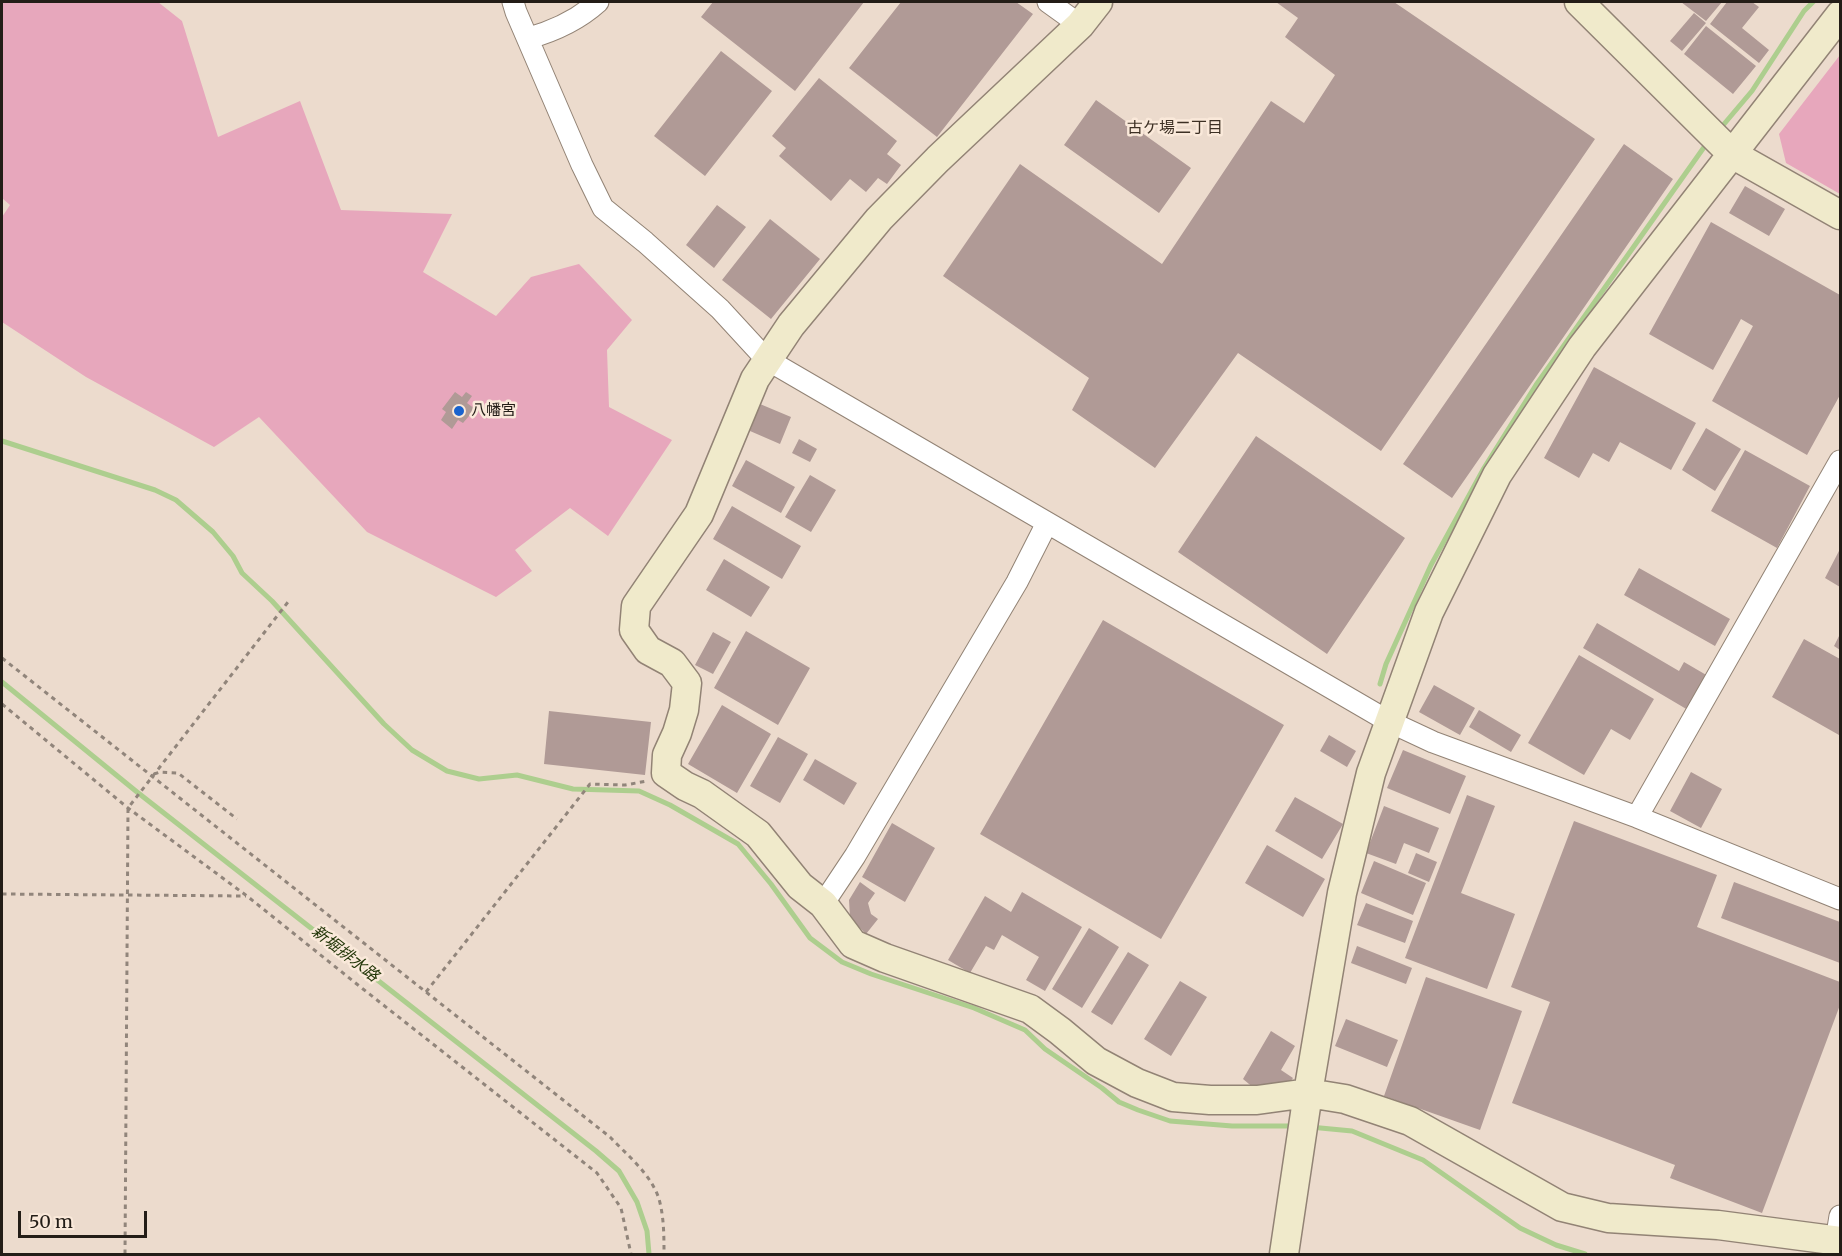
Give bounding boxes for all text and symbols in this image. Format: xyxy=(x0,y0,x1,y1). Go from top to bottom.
district label: 古ケ場二丁目 xyxy=(1127,118,1223,138)
place label: 八幡宮 xyxy=(471,402,516,420)
marker: 八幡宮 xyxy=(452,404,466,418)
water label: 新堀排水路 xyxy=(308,922,382,986)
scale bar xyxy=(21,1199,150,1237)
text: 50 m xyxy=(29,1210,73,1233)

